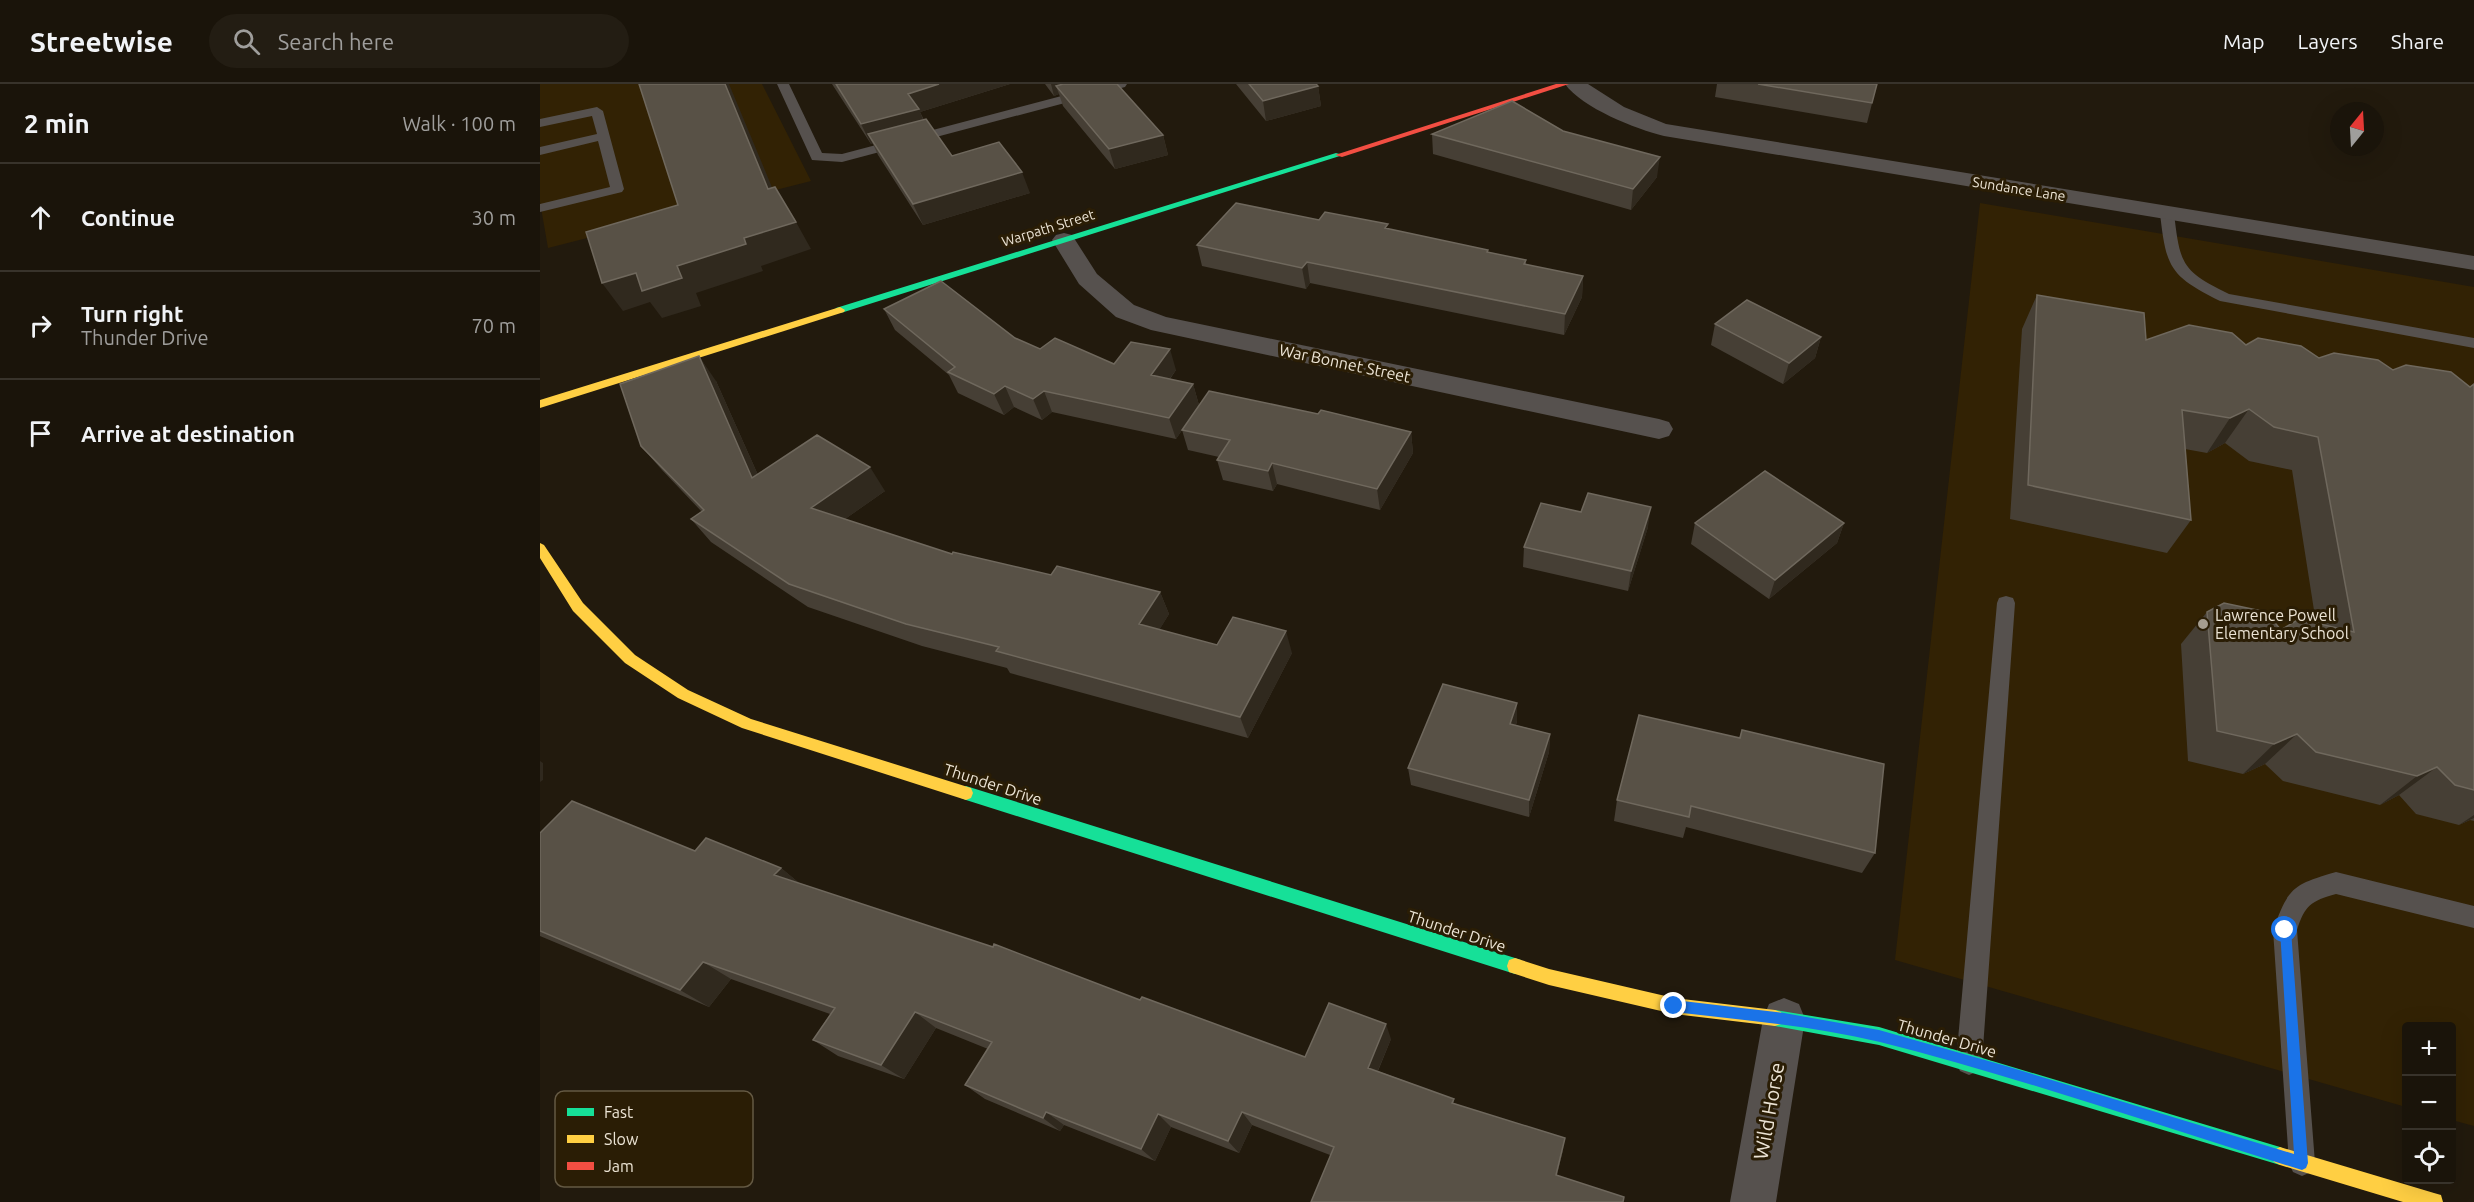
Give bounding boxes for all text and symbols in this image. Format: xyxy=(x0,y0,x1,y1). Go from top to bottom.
search box xyxy=(209,14,629,68)
icon: search xyxy=(230,25,263,58)
text: Streetwise xyxy=(30,26,173,57)
text: Search here xyxy=(278,29,394,54)
text: Map xyxy=(2223,29,2264,53)
text: Layers xyxy=(2297,29,2358,53)
text: Share xyxy=(2391,29,2444,53)
north arrow xyxy=(2330,102,2384,156)
text: 2 min xyxy=(24,109,90,138)
text: Walk · 100 m xyxy=(403,112,516,135)
street label: Sundance Lane xyxy=(1971,174,2067,204)
icon: ahead xyxy=(24,201,57,234)
text: Continue xyxy=(81,205,175,230)
text: 30 m xyxy=(472,206,516,229)
street label: Warpath Street xyxy=(1000,206,1097,250)
text: Turn right xyxy=(81,301,183,326)
icon: right xyxy=(24,309,57,342)
text: 70 m xyxy=(472,314,516,337)
text: Thunder Drive xyxy=(81,326,209,349)
street label: War Bonnet Street xyxy=(1278,340,1413,386)
icon: arrive xyxy=(24,417,57,450)
text: Arrive at destination xyxy=(81,421,295,446)
place label: Lawrence Powell Elementary School xyxy=(2215,606,2349,642)
marker: Lawrence Powell Elementary School xyxy=(2196,617,2210,631)
street label: Thunder Drive xyxy=(942,760,1044,808)
street label: Thunder Drive xyxy=(1406,907,1508,955)
route start xyxy=(2271,916,2297,942)
route end xyxy=(1660,992,1686,1018)
street label: Thunder Drive xyxy=(1895,1015,1999,1061)
map controls xyxy=(2402,1022,2456,1184)
button: + xyxy=(2402,1022,2456,1076)
street label: Wild Horse xyxy=(1749,1061,1788,1161)
button: − xyxy=(2402,1076,2456,1130)
legend xyxy=(555,1091,753,1187)
text: Fast xyxy=(604,1103,634,1121)
text: Slow xyxy=(604,1130,639,1148)
button: locate xyxy=(2402,1130,2456,1184)
text: Jam xyxy=(604,1157,634,1175)

